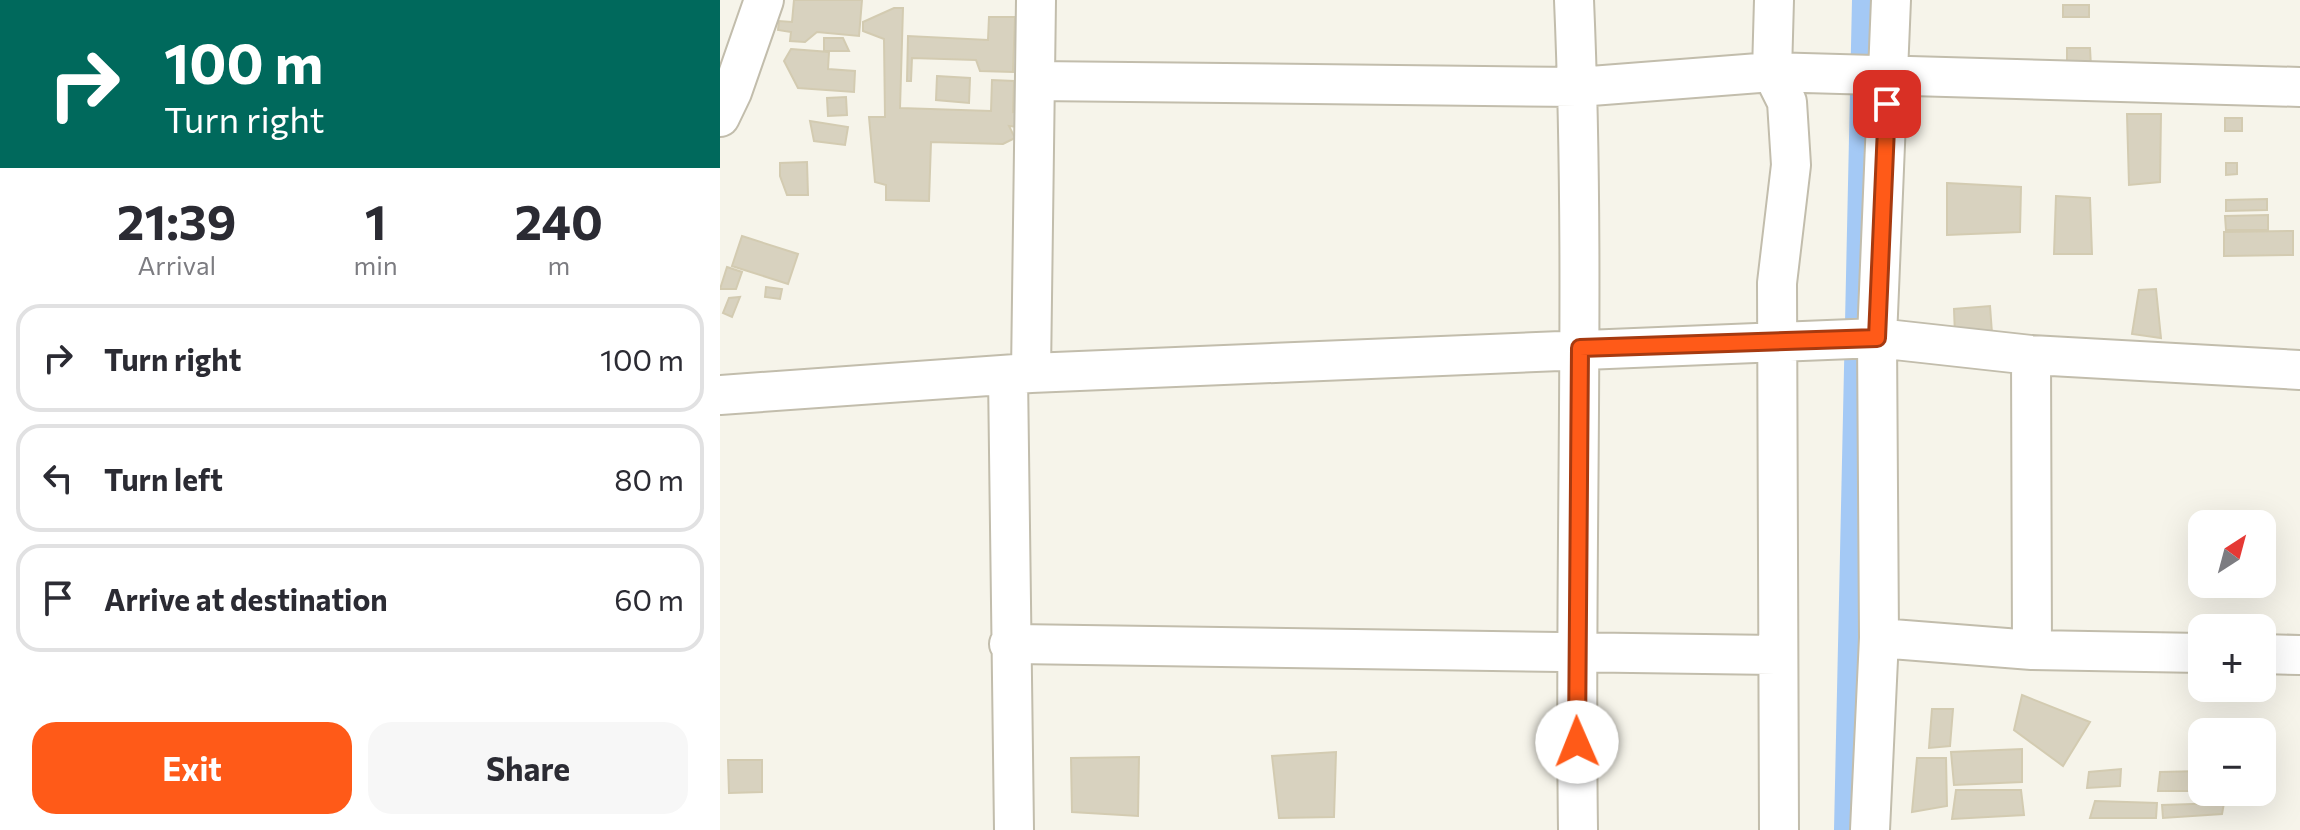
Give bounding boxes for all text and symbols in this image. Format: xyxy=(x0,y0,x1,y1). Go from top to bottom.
text: 100 m xyxy=(164,27,323,96)
icon: right xyxy=(32,32,136,136)
pin xyxy=(1853,70,1921,138)
icon: arrive xyxy=(1865,82,1909,126)
text: Turn right xyxy=(164,96,325,140)
text: 21:39 xyxy=(117,191,236,250)
text: 1 xyxy=(365,191,387,250)
text: 240 xyxy=(515,191,603,250)
text: Arrival xyxy=(137,249,216,280)
text: min xyxy=(354,249,398,280)
text: m xyxy=(548,249,570,280)
icon: right xyxy=(36,336,80,380)
text: Turn right xyxy=(104,340,241,377)
text: 100 m xyxy=(600,340,684,377)
icon: left xyxy=(36,456,80,500)
text: Turn left xyxy=(104,460,223,497)
text: 80 m xyxy=(614,460,684,497)
north arrow xyxy=(2188,510,2276,598)
map controls xyxy=(2188,510,2276,806)
icon: arrive xyxy=(36,576,80,620)
text: Arrive at destination xyxy=(104,580,388,617)
text: 60 m xyxy=(614,580,684,617)
button: + xyxy=(2188,614,2276,702)
position arrow xyxy=(1535,700,1619,784)
button: − xyxy=(2188,718,2276,806)
button: Exit xyxy=(32,722,352,814)
button: Share xyxy=(368,722,688,814)

